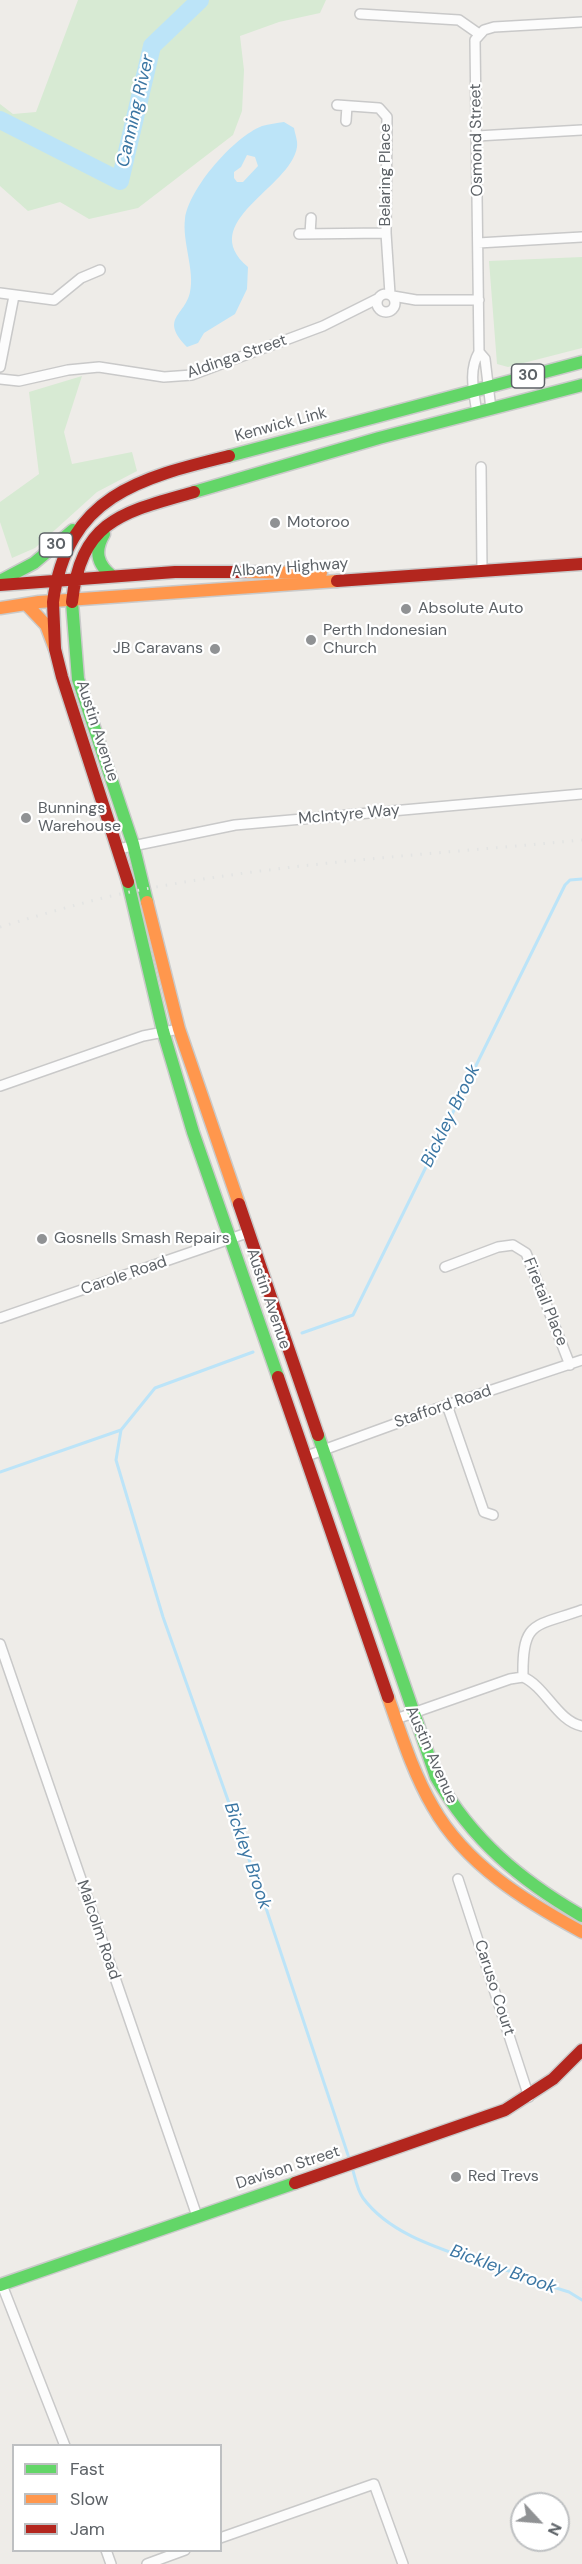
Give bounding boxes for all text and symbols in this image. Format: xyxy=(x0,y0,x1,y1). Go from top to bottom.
water label: Canning River xyxy=(113,53,159,169)
street label: Osmond Street xyxy=(466,83,488,197)
street label: Belaring Place xyxy=(376,124,396,226)
street label: Aldinga Street xyxy=(184,331,290,383)
road number: 30 xyxy=(512,364,544,388)
street label: Kenwick Link xyxy=(233,404,329,446)
place label: Motoroo xyxy=(287,513,350,533)
marker: Motoroo xyxy=(268,516,282,530)
road number: 30 xyxy=(40,533,72,557)
street label: Albany Highway xyxy=(231,554,349,582)
place label: Absolute Auto xyxy=(418,599,523,619)
marker: Absolute Auto xyxy=(399,602,413,616)
place label: Perth Indonesian Church xyxy=(323,621,447,659)
marker: Perth Indonesian Church xyxy=(304,633,318,647)
place label: JB Caravans xyxy=(113,639,203,659)
marker: JB Caravans xyxy=(208,642,222,656)
street label: Austin Avenue xyxy=(72,678,122,784)
place label: Bunnings Warehouse xyxy=(38,799,121,837)
street label: McIntyre Way xyxy=(297,801,401,829)
marker: Bunnings Warehouse xyxy=(19,811,33,825)
water label: Bickley Brook xyxy=(417,1061,485,1171)
place label: Gosnells Smash Repairs xyxy=(54,1229,230,1249)
marker: Gosnells Smash Repairs xyxy=(35,1232,49,1246)
street label: Austin Avenue xyxy=(242,1246,294,1352)
street label: Carole Road xyxy=(79,1252,169,1300)
street label: Firetail Place xyxy=(519,1255,571,1349)
street label: Stafford Road xyxy=(392,1381,494,1433)
street label: Austin Avenue xyxy=(401,1703,461,1807)
water label: Bickley Brook xyxy=(219,1800,275,1912)
street label: Malcolm Road xyxy=(72,1878,124,1982)
street label: Caruso Court xyxy=(470,1938,518,2038)
street label: Davison Street xyxy=(234,2142,342,2194)
place label: Red Trevs xyxy=(468,2167,539,2187)
marker: Red Trevs xyxy=(449,2170,463,2184)
water label: Bickley Brook xyxy=(447,2241,559,2299)
legend xyxy=(12,2444,222,2552)
text: Fast xyxy=(70,2457,105,2481)
text: Slow xyxy=(70,2487,109,2511)
north arrow xyxy=(510,2492,570,2552)
text: Jam xyxy=(70,2517,105,2541)
text: N xyxy=(543,2519,567,2539)

